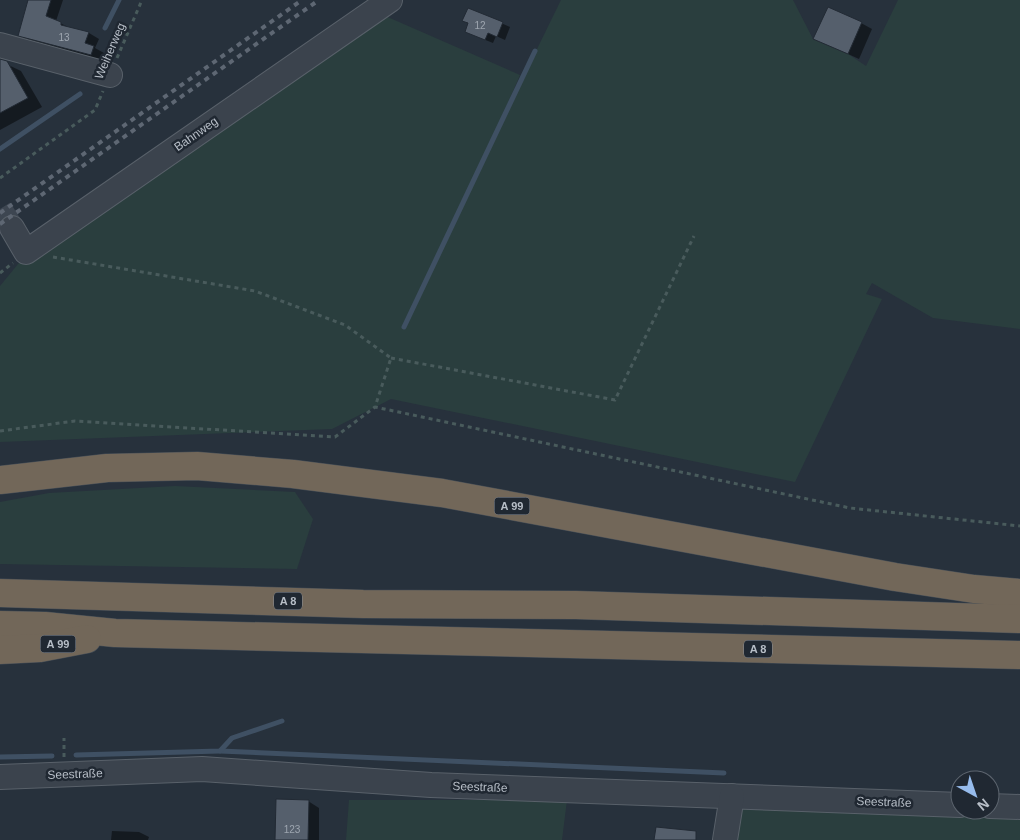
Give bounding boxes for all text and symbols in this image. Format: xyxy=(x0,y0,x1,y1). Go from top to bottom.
house number: 12 xyxy=(474,20,486,31)
street label: Weiherweg xyxy=(92,21,128,81)
house number: 13 xyxy=(58,32,70,43)
street label: Bahnweg xyxy=(171,114,221,154)
road number: A 99 xyxy=(494,498,530,514)
road number: A 8 xyxy=(274,592,302,610)
road number: A 99 xyxy=(40,636,76,652)
road number: A 8 xyxy=(744,641,772,658)
street label: Seestraße xyxy=(47,766,103,782)
north arrow xyxy=(950,770,1000,820)
street label: Seestraße xyxy=(452,779,508,795)
street label: Seestraße xyxy=(856,794,912,810)
text: N xyxy=(974,796,992,814)
house number: 123 xyxy=(284,824,301,835)

